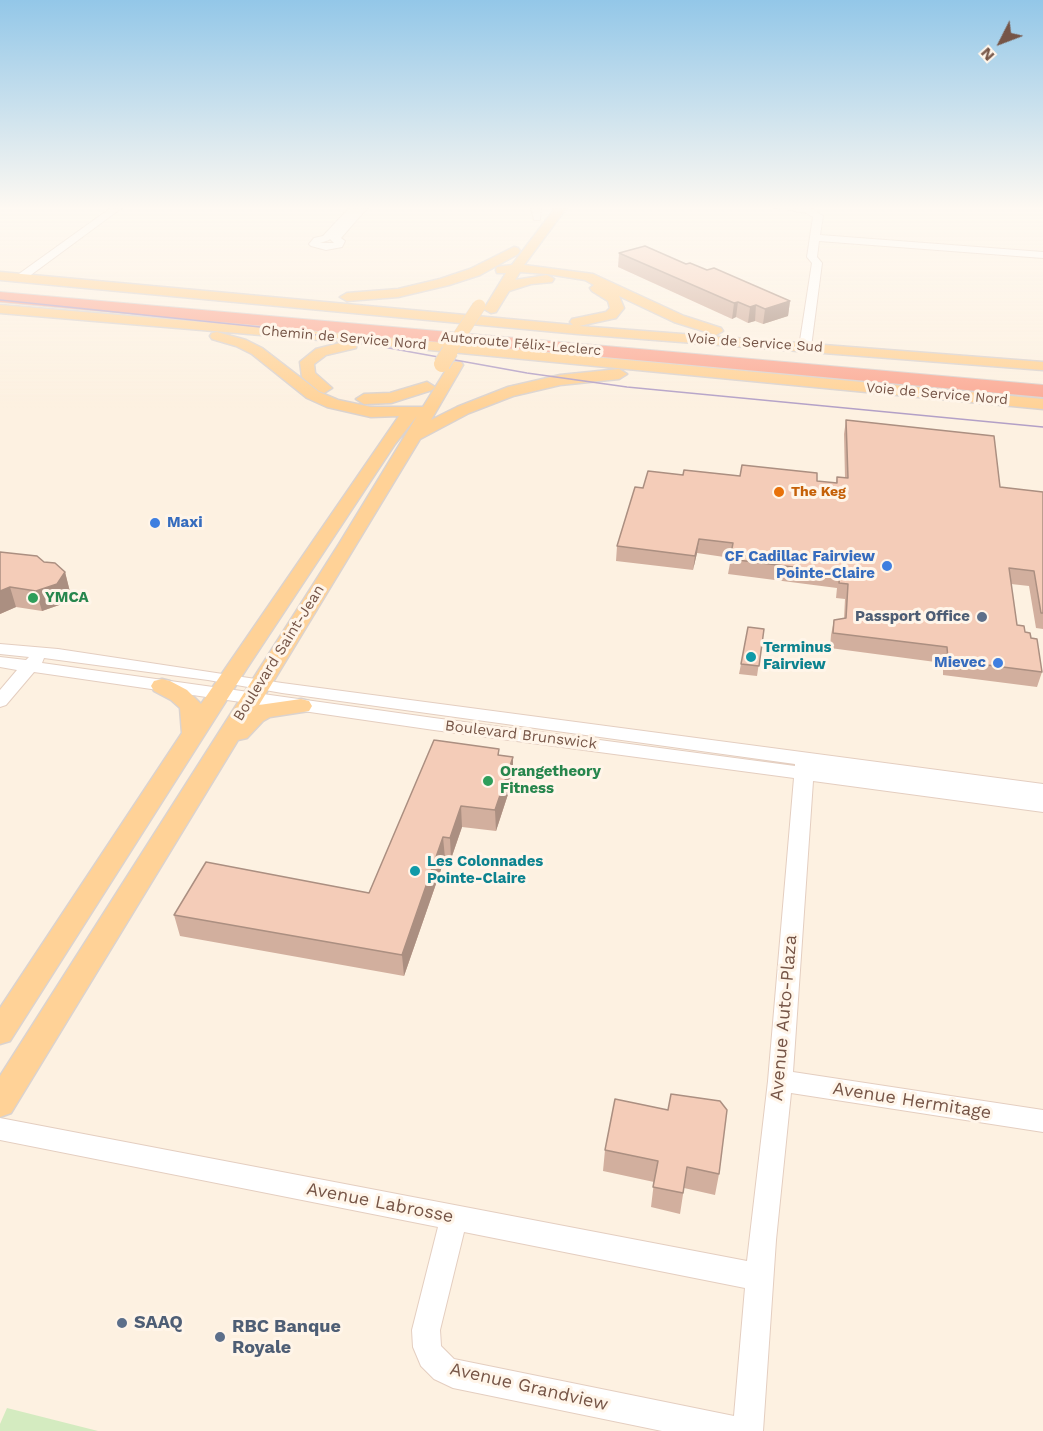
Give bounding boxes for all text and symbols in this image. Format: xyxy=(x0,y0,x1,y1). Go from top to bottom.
north arrow xyxy=(971,12,1031,72)
text: N xyxy=(976,44,998,65)
street label: Chemin de Service Nord xyxy=(261,322,427,354)
street label: Autoroute Félix-Leclerc xyxy=(440,329,602,359)
street label: Voie de Service Sud xyxy=(687,330,823,356)
street label: Voie de Service Nord xyxy=(865,379,1009,409)
place label: The Keg xyxy=(791,484,846,500)
marker: The Keg xyxy=(772,485,786,499)
place label: Maxi xyxy=(167,514,202,532)
marker: Maxi xyxy=(148,516,162,530)
place label: CF Cadillac Fairview Pointe-Claire xyxy=(725,548,875,583)
marker: CF Cadillac Fairview Pointe-Claire xyxy=(880,559,894,573)
street label: Boulevard Saint-Jean xyxy=(230,582,328,724)
place label: YMCA xyxy=(45,589,89,607)
marker: YMCA xyxy=(26,591,40,605)
place label: Passport Office xyxy=(855,608,970,626)
marker: Passport Office xyxy=(975,610,989,624)
place label: Terminus Fairview xyxy=(763,639,832,674)
marker: Terminus Fairview xyxy=(744,650,758,664)
place label: Mievec xyxy=(934,654,986,672)
marker: Mievec xyxy=(991,656,1005,670)
street label: Boulevard Brunswick xyxy=(444,717,598,753)
place label: Orangetheory Fitness xyxy=(500,763,601,798)
marker: Orangetheory Fitness xyxy=(481,774,495,788)
place label: Les Colonnades Pointe-Claire xyxy=(427,853,543,888)
marker: Les Colonnades Pointe-Claire xyxy=(408,864,422,878)
street label: Avenue Auto-Plaza xyxy=(766,934,802,1102)
street label: Avenue Hermitage xyxy=(831,1078,993,1124)
street label: Avenue Labrosse xyxy=(305,1178,455,1228)
place label: SAAQ xyxy=(134,1312,183,1334)
marker: SAAQ xyxy=(115,1316,129,1330)
place label: RBC Banque Royale xyxy=(232,1316,341,1358)
marker: RBC Banque Royale xyxy=(213,1330,227,1344)
street label: Avenue Grandview xyxy=(448,1358,610,1416)

